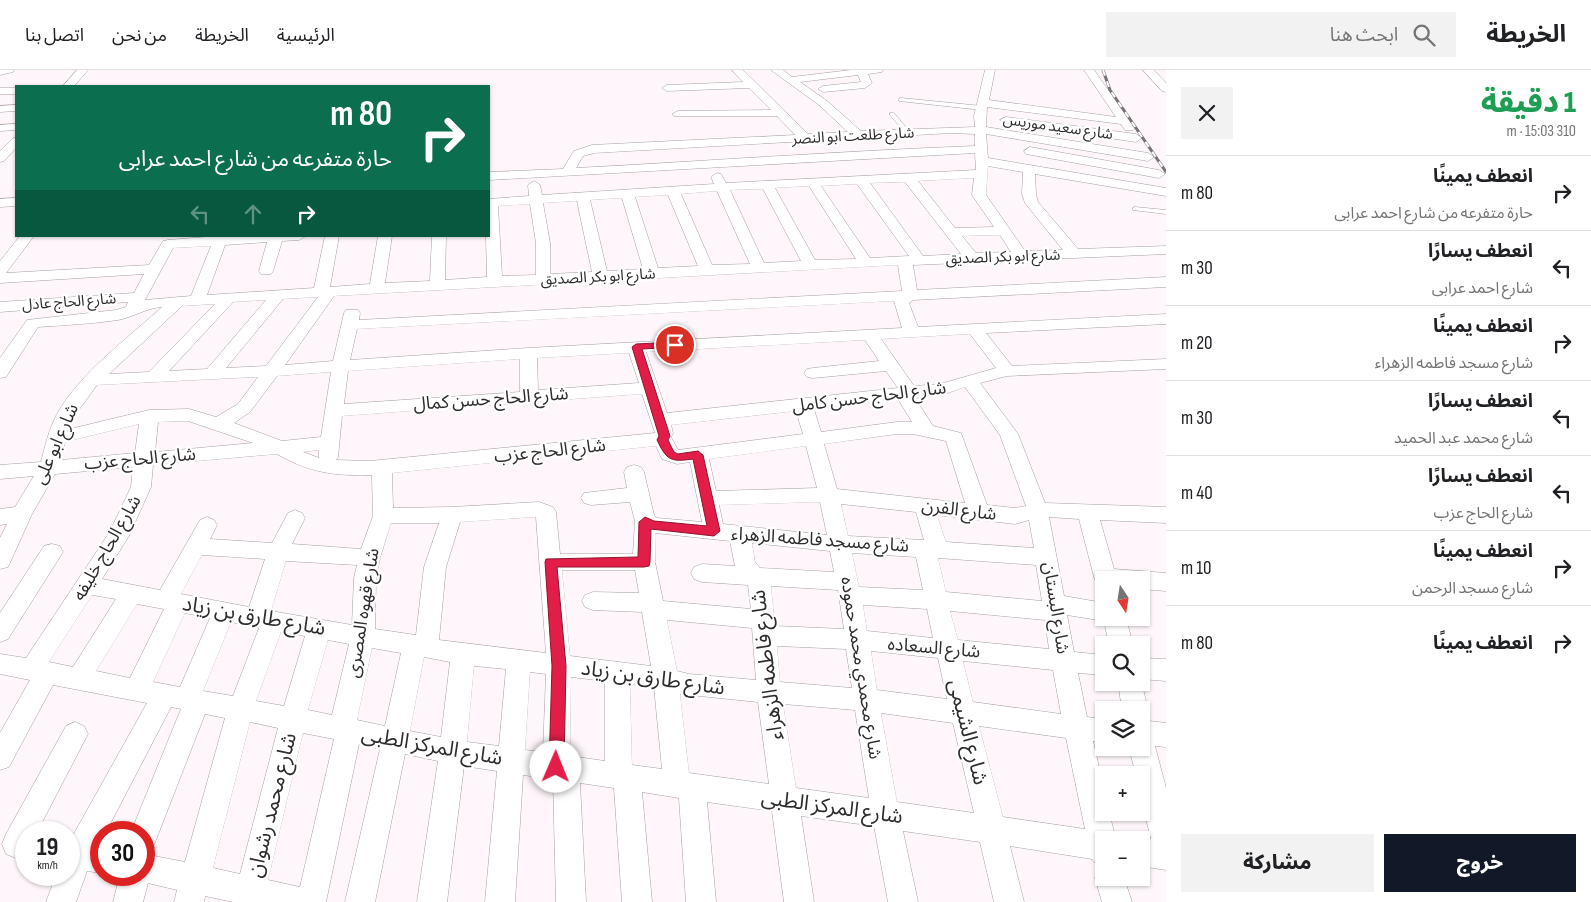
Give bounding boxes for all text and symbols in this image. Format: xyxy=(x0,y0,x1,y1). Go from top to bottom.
search box xyxy=(1106,12,1456,57)
text: الخريطة xyxy=(1486,20,1566,49)
icon: search xyxy=(1410,21,1438,49)
text: ابحث هنا xyxy=(1330,24,1398,47)
text: اتصل بنا xyxy=(25,25,84,46)
text: من نحن xyxy=(112,25,167,46)
text: الخريطة xyxy=(195,25,249,46)
text: الرئيسية xyxy=(277,25,335,46)
text: 1 دقيقة xyxy=(1481,85,1576,121)
button: close xyxy=(1181,87,1233,139)
text: 80 m xyxy=(330,93,392,136)
icon: right xyxy=(410,105,475,170)
street label: شارع سعيد موريس xyxy=(1002,110,1114,146)
text: 310 m · 15:03 xyxy=(1507,122,1576,141)
street label: شارع طلعت ابو النصر xyxy=(790,123,915,151)
text: حارة متفرعه من شارع احمد عرابى xyxy=(119,146,392,173)
text: انعطف يمينًا xyxy=(1433,165,1533,188)
icon: right xyxy=(1548,179,1576,207)
text: 80 m xyxy=(1181,182,1213,205)
icon: left xyxy=(186,200,214,228)
icon: ahead xyxy=(239,200,267,228)
icon: right xyxy=(292,200,320,228)
text: حارة متفرعه من شارع احمد عرابى xyxy=(1334,204,1533,223)
text: انعطف يسارًا xyxy=(1428,240,1533,263)
street label: شارع ابو بكر الصديق xyxy=(945,245,1061,270)
icon: left xyxy=(1548,254,1576,282)
text: 30 m xyxy=(1181,257,1213,280)
street label: شارع ابو بكر الصديق xyxy=(540,264,656,291)
text: شارع احمد عرابى xyxy=(1432,279,1533,298)
street label: شارع الحاج عادل xyxy=(21,289,117,317)
text: انعطف يمينًا xyxy=(1433,315,1533,338)
pin xyxy=(654,324,696,366)
icon: right xyxy=(1548,329,1576,357)
icon: arrive xyxy=(661,331,689,359)
text: 20 m xyxy=(1181,332,1213,355)
text: شارع مسجد فاطمه الزهراء xyxy=(1375,354,1533,373)
street label: شارع الحاج حسن كامل xyxy=(791,377,948,420)
street label: شارع الحاج حسن كمال xyxy=(413,383,569,418)
text: انعطف يسارًا xyxy=(1428,390,1533,413)
street label: شارع ابو على xyxy=(29,400,86,489)
icon: left xyxy=(1548,404,1576,432)
text: 30 m xyxy=(1181,407,1213,430)
text: شارع محمد عبد الحميد xyxy=(1394,429,1533,448)
street label: شارع الحاج عزب xyxy=(493,435,607,470)
street label: شارع الحاج عزب xyxy=(83,444,197,477)
text: انعطف يسارًا xyxy=(1428,465,1533,488)
icon: left xyxy=(1548,479,1576,507)
text: 40 m xyxy=(1181,482,1213,505)
street label: شارع الحاج خليفه xyxy=(68,491,148,606)
street label: شارع الفرن xyxy=(920,495,998,528)
text: شارع الحاج عزب xyxy=(1433,504,1533,523)
street label: شارع مسجد فاطمه الزهراء xyxy=(730,523,910,560)
text: انعطف يمينًا xyxy=(1433,540,1533,563)
street label: شارع قهوه المصرى xyxy=(342,547,387,680)
icon: right xyxy=(1548,554,1576,582)
text: 10 m xyxy=(1181,557,1211,580)
street label: شارع البستان xyxy=(1035,561,1074,656)
north arrow xyxy=(1095,571,1150,626)
map controls xyxy=(1095,571,1150,886)
street label: شارع محمدي محمد حموده xyxy=(833,575,886,761)
text: شارع مسجد الرحمن xyxy=(1412,579,1533,598)
street label: شارع فاطمه الزهراء xyxy=(745,588,791,741)
street label: شارع طارق بن زياد xyxy=(180,591,328,643)
icon: right xyxy=(1548,629,1576,657)
text: 80 m xyxy=(1181,632,1213,655)
text: انعطف يمينًا xyxy=(1433,632,1533,655)
street label: شارع السعاده xyxy=(887,634,981,665)
button: search xyxy=(1095,636,1150,691)
street label: شارع طارق بن زياد xyxy=(579,656,727,702)
street label: شارع الشيمى xyxy=(941,677,993,788)
button: layers xyxy=(1095,701,1150,756)
street label: شارع المركز الطبى xyxy=(359,721,504,773)
street label: شارع محمد رشوان xyxy=(242,730,304,880)
position arrow xyxy=(529,740,581,792)
button: + xyxy=(1095,766,1150,821)
street label: شارع المركز الطبى xyxy=(759,785,904,831)
speed limit sign: 30 xyxy=(90,821,155,886)
button: − xyxy=(1095,831,1150,886)
text: 19 xyxy=(37,832,58,863)
button: مشاركة xyxy=(1181,834,1374,892)
button: خروج xyxy=(1384,834,1576,892)
text: km/h xyxy=(37,858,58,873)

